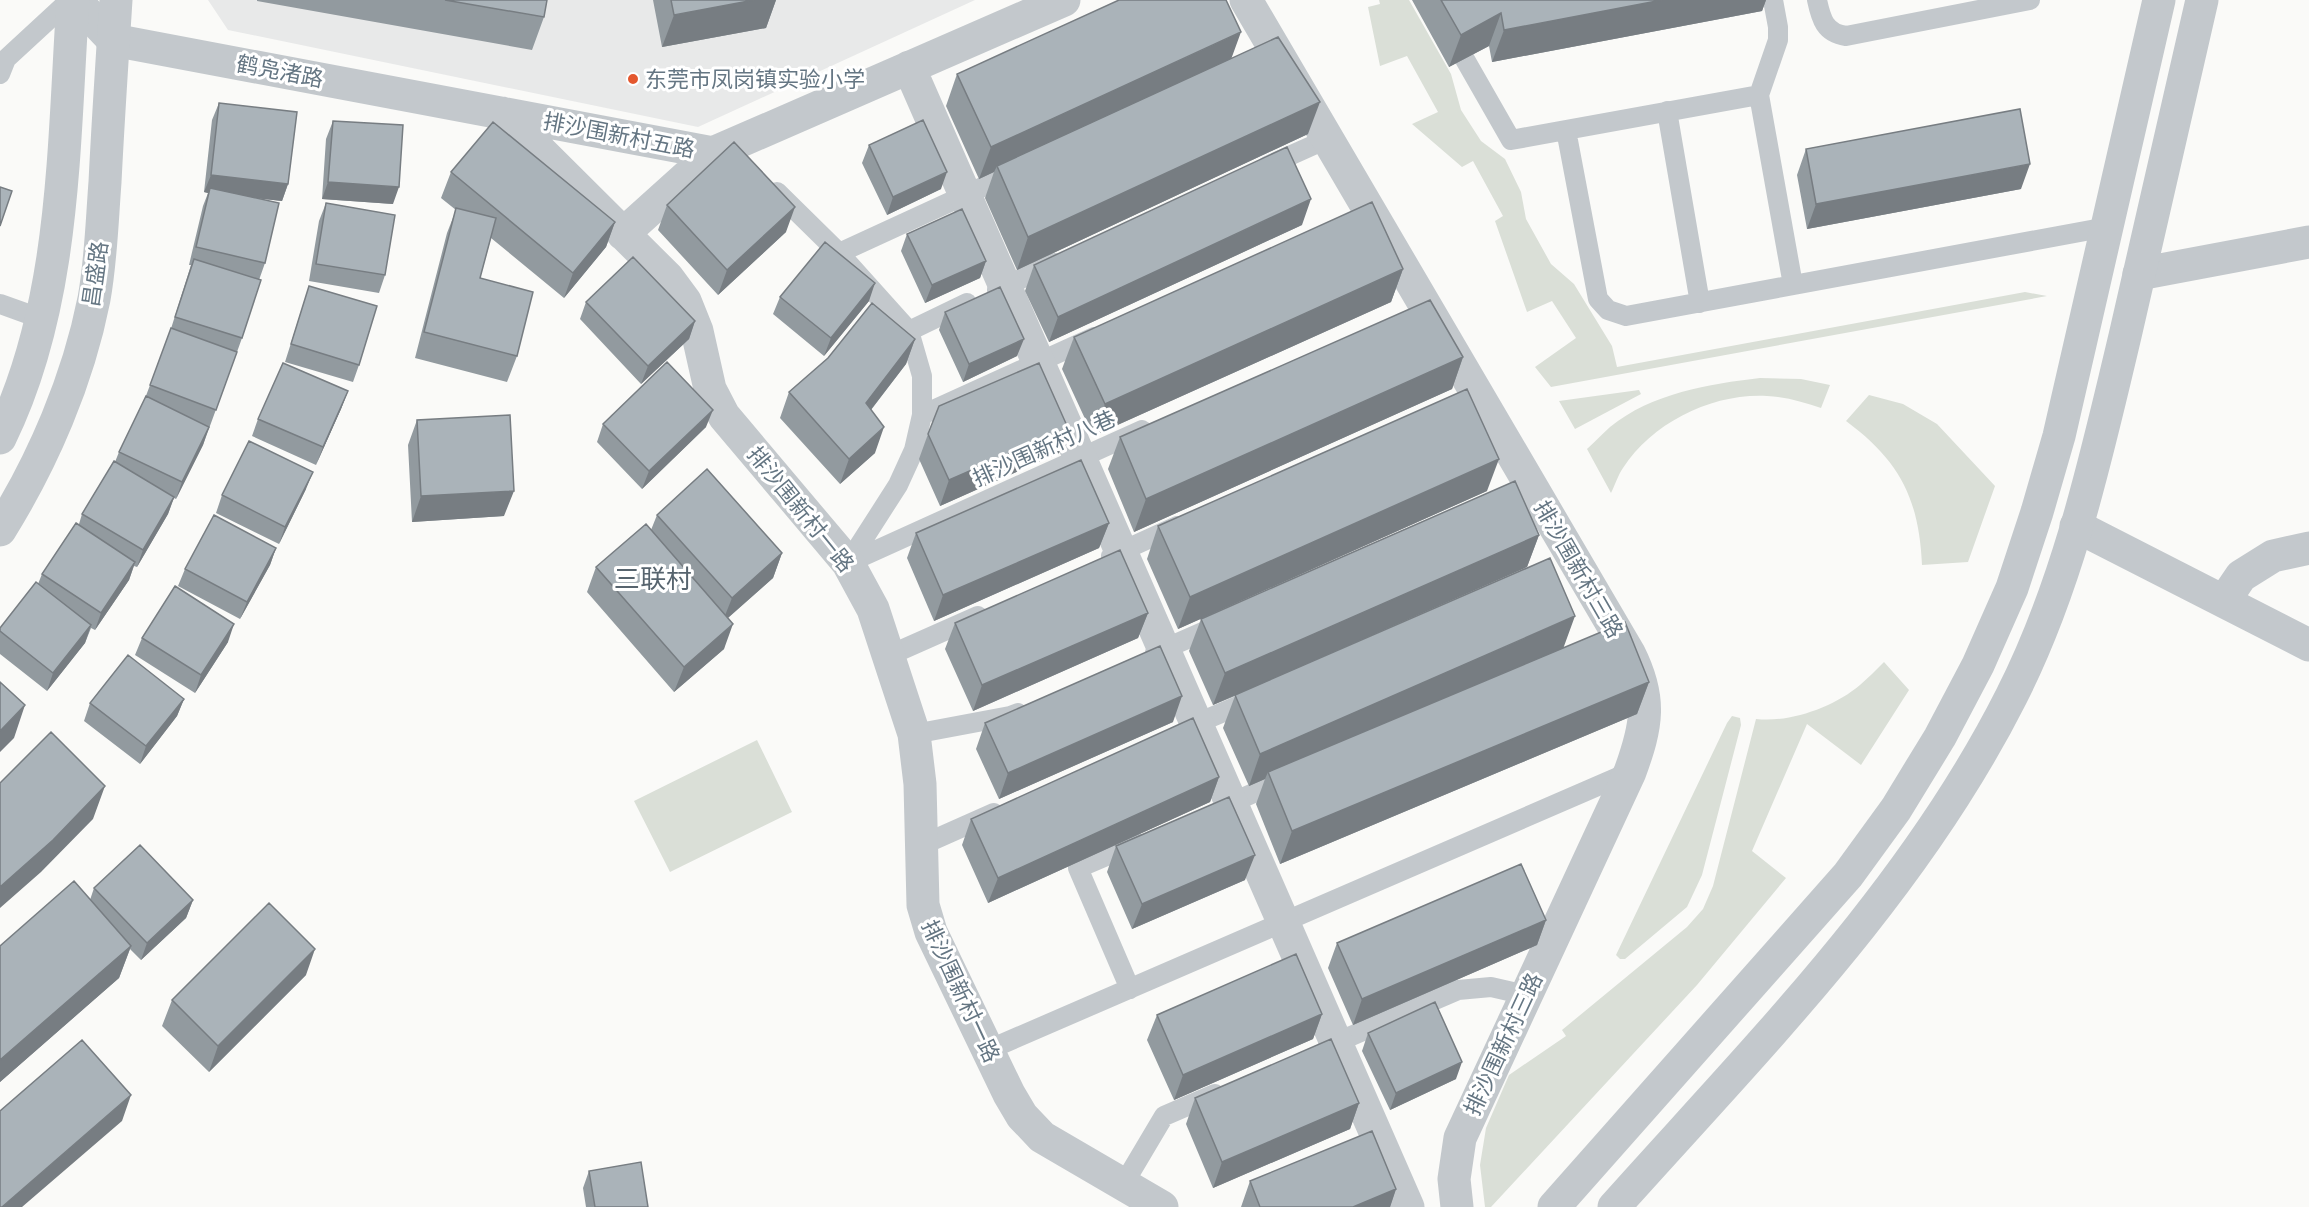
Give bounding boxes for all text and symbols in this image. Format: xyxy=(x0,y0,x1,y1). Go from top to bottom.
street label: 鹤凫渚路 xyxy=(234,49,326,93)
place label: 东莞市凤岗镇实验小学 xyxy=(645,65,865,93)
marker: 东莞市凤岗镇实验小学 xyxy=(626,72,640,86)
street label: 排沙围新村五路 xyxy=(541,107,697,163)
street label: 昌盛路 xyxy=(77,239,113,309)
street label: 排沙围新村八巷 xyxy=(968,404,1120,492)
street label: 排沙围新村一路 xyxy=(742,440,860,578)
street label: 排沙围新村三路 xyxy=(1528,495,1630,643)
district label: 三联村 xyxy=(614,562,692,596)
street label: 排沙围新村一路 xyxy=(916,915,1006,1067)
street label: 排沙围新村三路 xyxy=(1458,968,1548,1120)

